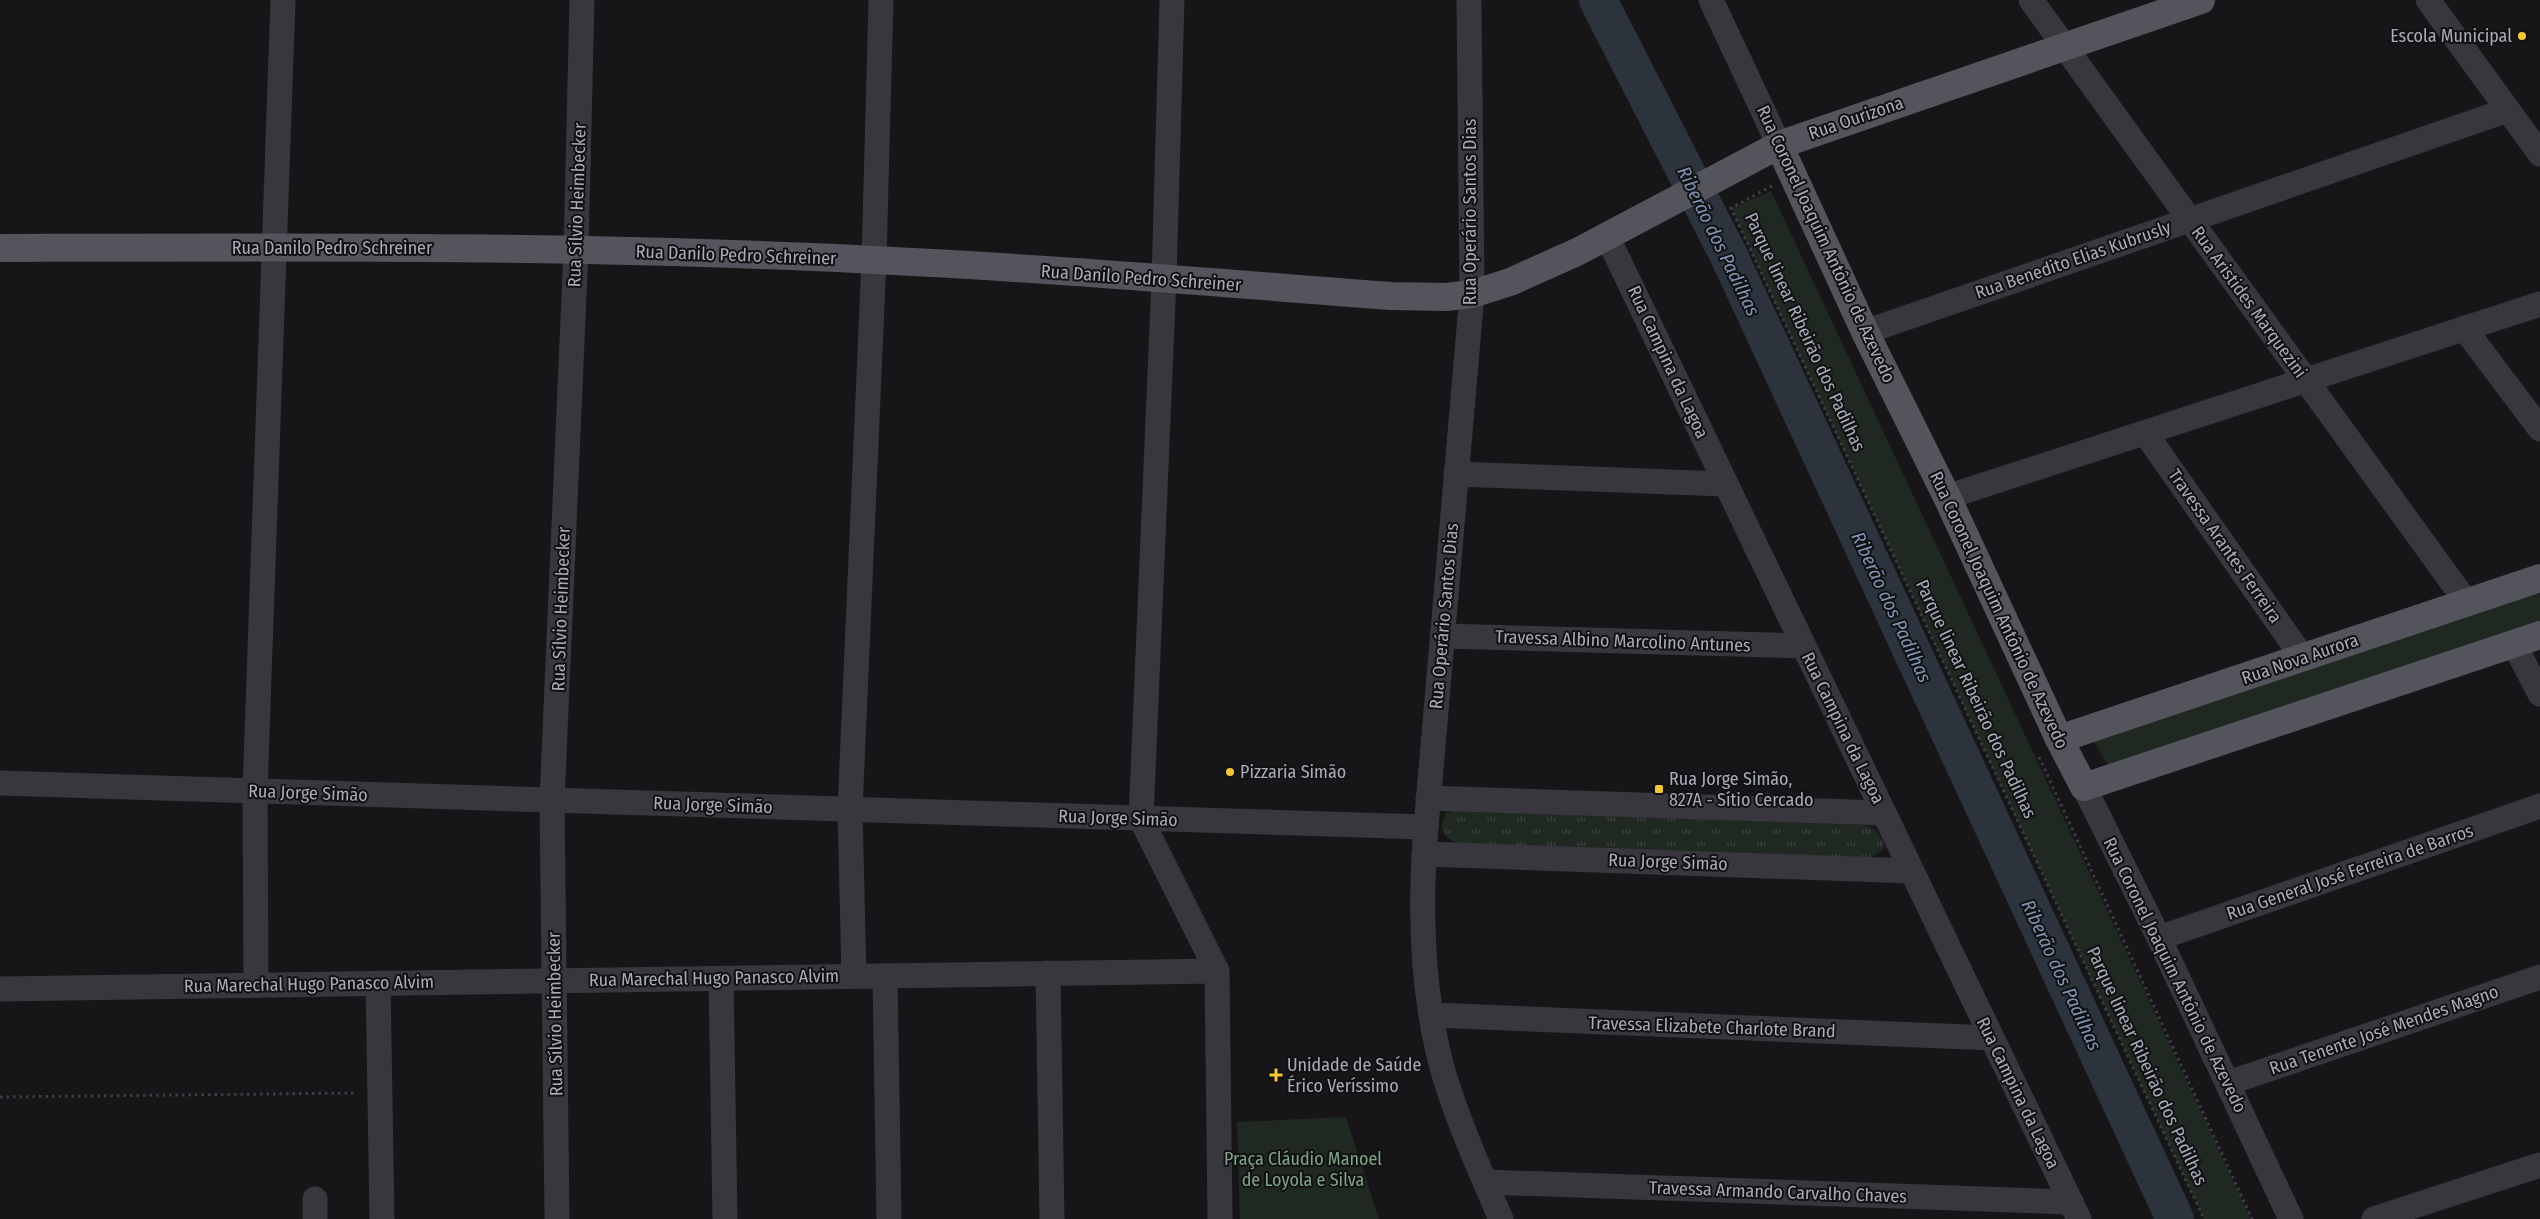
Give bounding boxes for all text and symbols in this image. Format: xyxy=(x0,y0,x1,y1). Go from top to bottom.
place label: Escola Municipal xyxy=(2390,25,2512,47)
marker: Escola Municipal xyxy=(2516,30,2528,42)
street label: Rua Ourizona xyxy=(1806,91,1906,144)
street label: Rua Coronel Joaquim Antônio de Azevedo xyxy=(1752,102,1900,386)
street label: Rua Operário Santos Dias xyxy=(1459,118,1481,305)
street label: Rua Sílvio Heimbecker xyxy=(563,122,591,288)
water label: Riberão dos Padilhas xyxy=(1672,163,1765,320)
street label: Parque linear Ribeirão dos Padilhas xyxy=(1740,209,1870,455)
street label: Rua Benedito Elias Kubrusly xyxy=(1972,216,2174,304)
street label: Rua Aristides Marquezini xyxy=(2187,222,2311,382)
street label: Rua Danilo Pedro Schreiner xyxy=(232,237,433,259)
street label: Rua Danilo Pedro Schreiner xyxy=(635,241,837,270)
street label: Rua Danilo Pedro Schreiner xyxy=(1040,260,1243,296)
street label: Rua Campina da Lagoa xyxy=(1623,282,1713,442)
street label: Travessa Arantes Ferreira xyxy=(2163,465,2287,627)
street label: Rua Coronel Joaquim Antônio de Azevedo xyxy=(1925,468,2073,752)
street label: Rua Operário Santos Dias xyxy=(1425,522,1463,710)
street label: Rua Sílvio Heimbecker xyxy=(547,526,575,692)
water label: Riberão dos Padilhas xyxy=(1847,528,1937,686)
street label: Parque linear Ribeirão dos Padilhas xyxy=(1911,576,2041,822)
street label: Travessa Albino Marcolino Antunes xyxy=(1495,626,1751,656)
street label: Rua Nova Aurora xyxy=(2239,629,2361,689)
street label: Rua Campina da Lagoa xyxy=(1797,649,1889,808)
place label: Pizzaria Simão xyxy=(1240,761,1346,783)
marker: Pizzaria Simão xyxy=(1224,766,1236,778)
place label: Rua Jorge Simão, 827A - Sítio Cercado xyxy=(1669,768,1814,811)
street label: Rua Jorge Simão xyxy=(248,780,368,806)
marker: Rua Jorge Simão, 827A - Sítio Cercado xyxy=(1653,783,1665,795)
street label: Rua Jorge Simão xyxy=(653,792,773,818)
street label: Rua Jorge Simão xyxy=(1058,805,1178,831)
street label: Rua General José Ferreira de Barros xyxy=(2224,819,2477,925)
street label: Rua Coronel Joaquim Antônio de Azevedo xyxy=(2099,834,2251,1116)
street label: Rua Jorge Simão xyxy=(1608,849,1728,875)
water label: Riberão dos Padilhas xyxy=(2017,896,2107,1054)
street label: Rua Sílvio Heimbecker xyxy=(543,931,567,1096)
street label: Parque linear Ribeirão dos Padilhas xyxy=(2082,943,2212,1189)
street label: Rua Marechal Hugo Panasco Alvim xyxy=(589,965,839,991)
street label: Rua Marechal Hugo Panasco Alvim xyxy=(184,971,434,997)
street label: Rua Tenente José Mendes Magno xyxy=(2267,980,2501,1080)
street label: Travessa Elizabete Charlote Brand xyxy=(1588,1012,1836,1042)
street label: Rua Campina da Lagoa xyxy=(1972,1014,2064,1173)
place label: Unidade de Saúde Érico Veríssimo xyxy=(1287,1054,1421,1097)
marker: Unidade de Saúde Érico Veríssimo xyxy=(1269,1068,1283,1082)
park label: Praça Cláudio Manoel de Loyola e Silva xyxy=(1224,1148,1382,1191)
street label: Travessa Armando Carvalho Chaves xyxy=(1649,1177,1908,1208)

